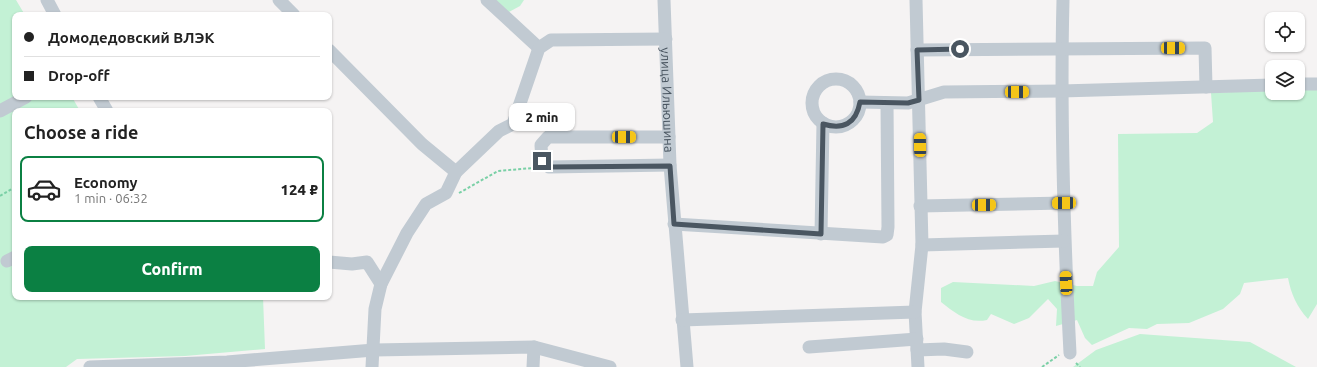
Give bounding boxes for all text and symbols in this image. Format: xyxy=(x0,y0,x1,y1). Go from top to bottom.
map controls xyxy=(1265,12,1305,100)
button: locate xyxy=(1265,12,1305,52)
text: Домодедовский ВЛЭК xyxy=(48,29,215,46)
route start xyxy=(951,40,969,58)
car xyxy=(1161,42,1185,54)
street label: улица Ильюшина xyxy=(659,47,677,153)
button: layers xyxy=(1265,60,1305,100)
text: Drop-off xyxy=(48,67,110,84)
car xyxy=(1005,86,1029,98)
callout: 2 min xyxy=(509,103,575,131)
text: 2 min xyxy=(525,110,559,124)
text: Choose a ride xyxy=(24,122,138,142)
car xyxy=(612,131,636,143)
car xyxy=(914,133,926,157)
route end xyxy=(533,152,551,170)
icon: car xyxy=(26,171,62,207)
text: Economy xyxy=(74,174,138,191)
text: 124 ₽ xyxy=(281,181,318,198)
text: 1 min · 06:32 xyxy=(74,191,148,205)
car xyxy=(1052,197,1076,209)
car xyxy=(972,199,996,211)
button: Confirm xyxy=(24,246,320,292)
car xyxy=(1059,271,1073,295)

